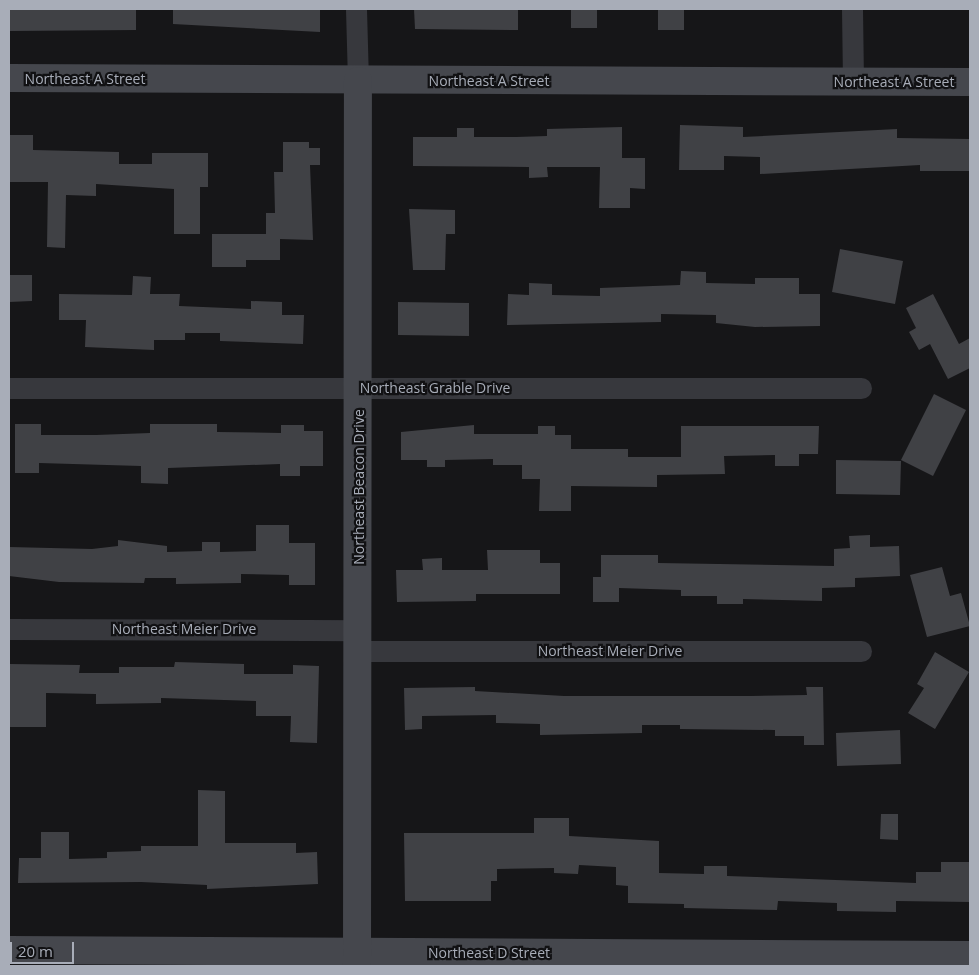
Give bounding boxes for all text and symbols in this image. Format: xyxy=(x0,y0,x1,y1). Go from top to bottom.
street label: Northeast A Street xyxy=(25,71,145,87)
street label: Northeast A Street xyxy=(429,73,549,89)
street label: Northeast A Street xyxy=(834,74,954,90)
street label: Northeast Grable Drive xyxy=(360,380,510,396)
street label: Northeast Beacon Drive xyxy=(351,409,367,565)
street label: Northeast Meier Drive xyxy=(112,621,256,637)
street label: Northeast Meier Drive xyxy=(538,643,682,659)
scale bar xyxy=(12,932,76,964)
text: 20 m xyxy=(18,941,53,961)
street label: Northeast D Street xyxy=(428,945,550,961)

